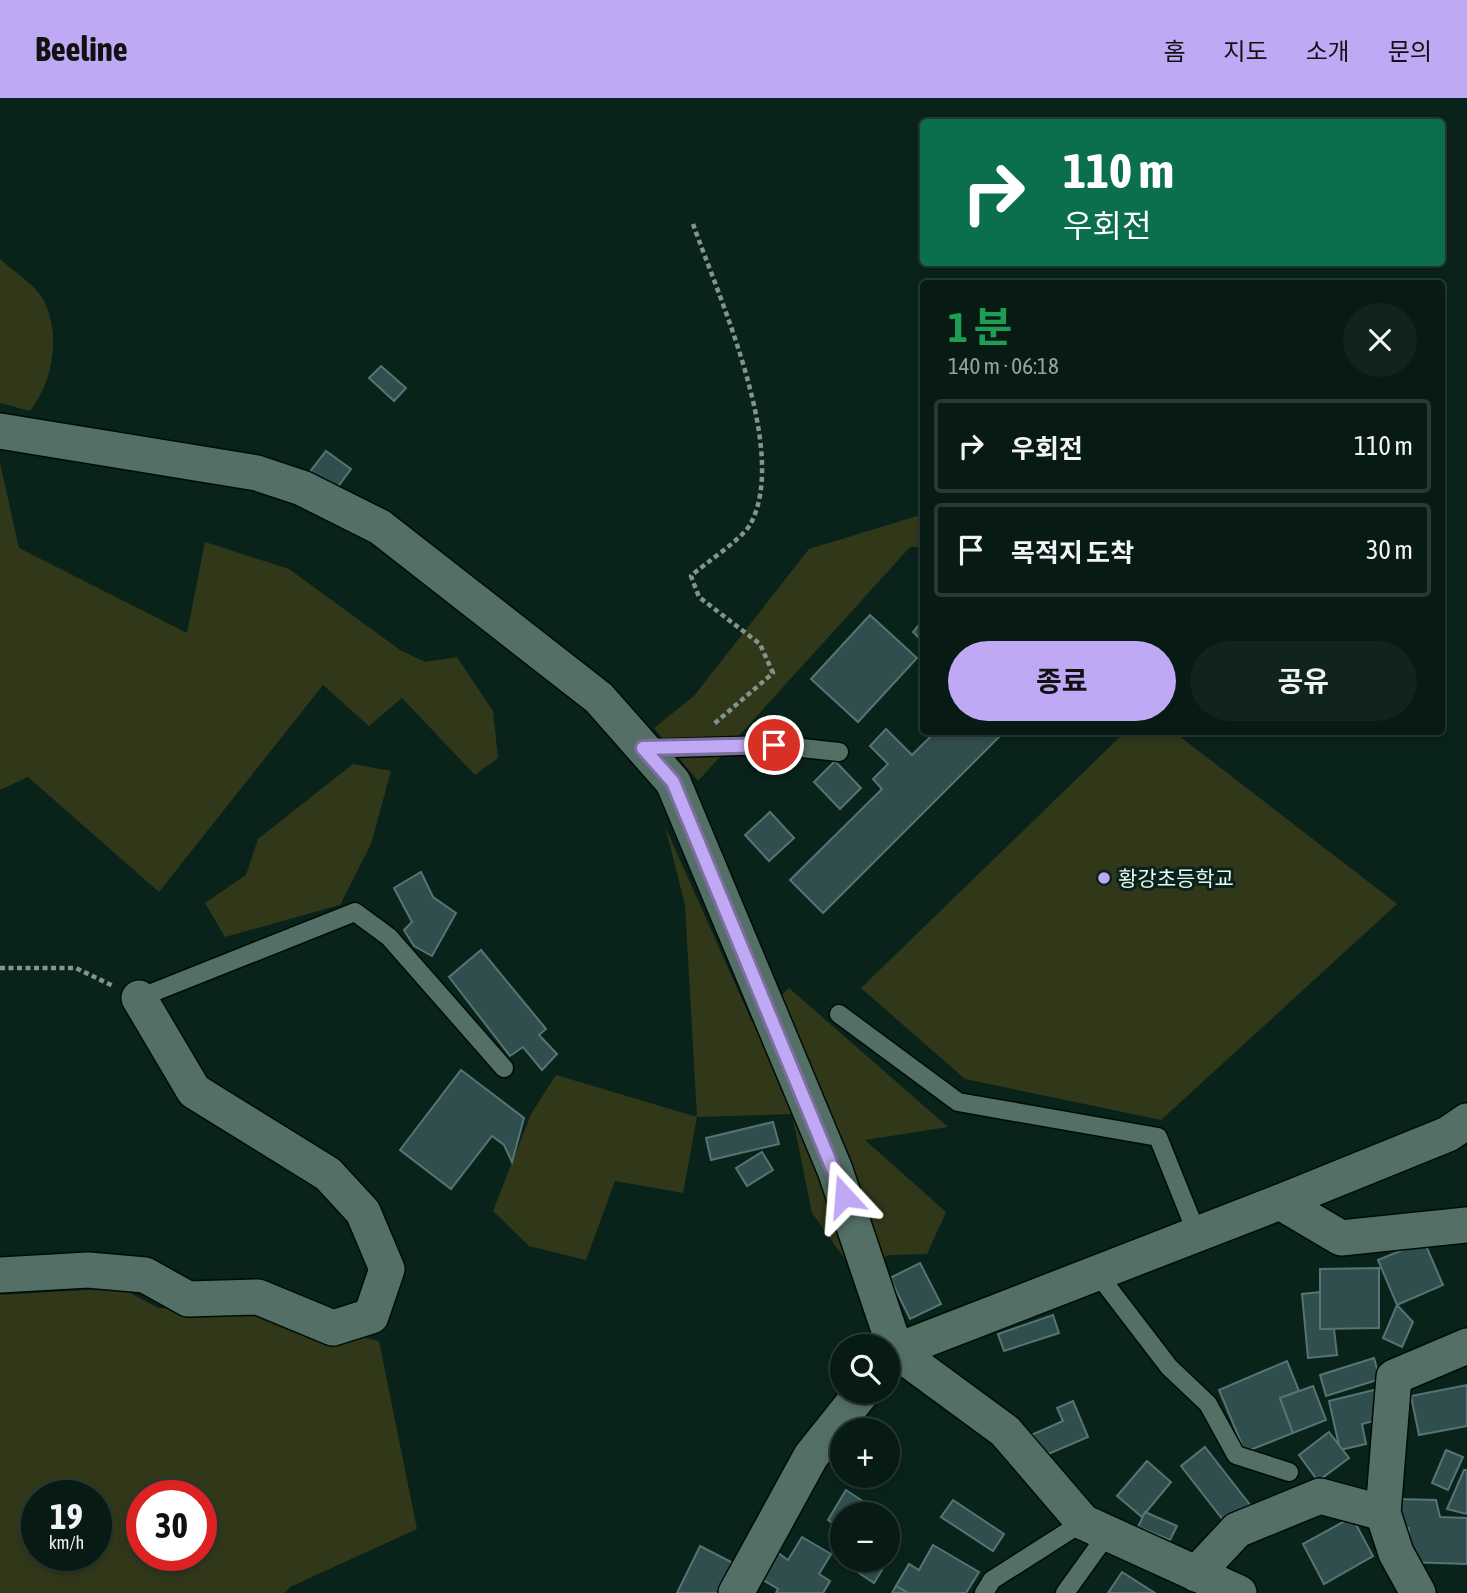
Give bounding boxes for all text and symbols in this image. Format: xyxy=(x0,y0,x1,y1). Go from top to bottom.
text: Beeline xyxy=(35,30,128,68)
text: 홈 xyxy=(1163,38,1185,65)
text: 지도 xyxy=(1223,38,1268,65)
text: 소개 xyxy=(1306,38,1350,65)
text: 문의 xyxy=(1388,38,1432,65)
text: 110 m xyxy=(1063,142,1174,198)
icon: right xyxy=(948,147,1039,238)
text: 우회전 xyxy=(1063,207,1151,244)
text: 1 분 xyxy=(948,303,1012,351)
button: close xyxy=(1343,303,1417,377)
text: 140 m · 06:18 xyxy=(948,353,1059,379)
icon: right xyxy=(952,427,990,465)
text: 110 m xyxy=(1354,431,1413,461)
text: 우회전 xyxy=(1011,434,1083,464)
icon: arrive xyxy=(952,531,990,569)
text: 30 m xyxy=(1366,535,1413,565)
text: 목적지 도착 xyxy=(1011,538,1134,568)
button: 종료 xyxy=(948,641,1176,721)
button: 공유 xyxy=(1190,641,1417,721)
pin xyxy=(744,715,804,775)
icon: arrive xyxy=(755,726,793,764)
place label: 황강초등학교 xyxy=(1118,866,1234,890)
marker: 황강초등학교 xyxy=(1096,870,1112,886)
position arrow xyxy=(807,1159,881,1233)
map controls xyxy=(830,1334,900,1572)
button: search xyxy=(830,1334,900,1404)
button: + xyxy=(830,1418,900,1488)
speed limit sign: 30 xyxy=(126,1480,217,1571)
text: 19 xyxy=(50,1496,83,1536)
button: − xyxy=(830,1502,900,1572)
text: km/h xyxy=(49,1532,84,1553)

